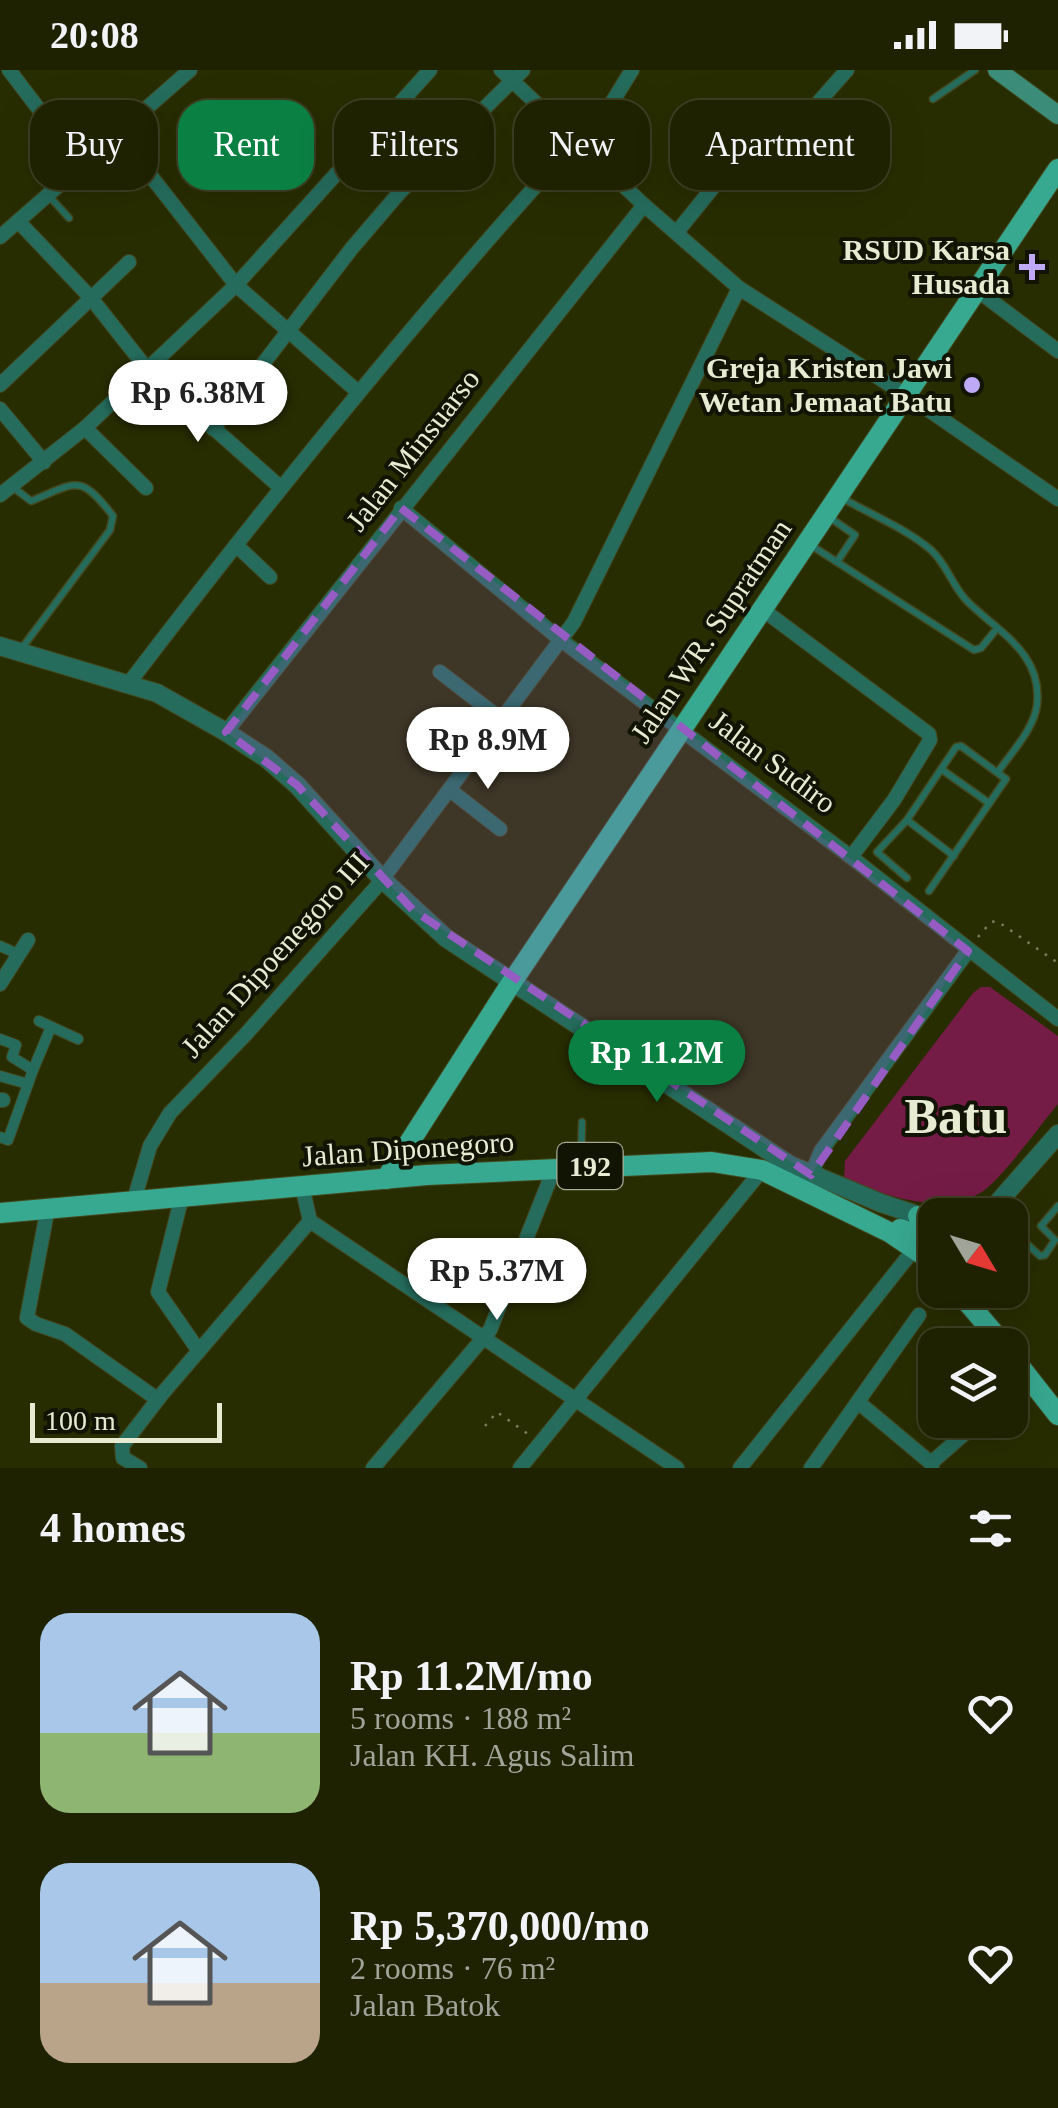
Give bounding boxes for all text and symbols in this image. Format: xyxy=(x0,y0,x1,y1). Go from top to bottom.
text: 20:08 xyxy=(50,14,139,56)
chip: Buy xyxy=(30,100,158,190)
chip: Rent xyxy=(178,100,314,190)
chip: Filters xyxy=(334,100,494,190)
chip: New xyxy=(514,100,650,190)
chip: Apartment xyxy=(670,100,890,190)
place label: RSUD Karsa Husada xyxy=(842,233,1010,300)
marker: RSUD Karsa Husada xyxy=(1019,254,1045,280)
place label: Greja Kristen Jawi Wetan Jemaat Batu xyxy=(699,351,952,418)
pin: Rp 6.38M xyxy=(95,360,301,445)
street label: Jalan Minsuarso xyxy=(339,362,486,537)
text: Rp 6.38M xyxy=(130,374,266,410)
marker: Greja Kristen Jawi Wetan Jemaat Batu xyxy=(961,374,983,396)
street label: Jalan WR. Supratman xyxy=(624,513,797,749)
street label: Jalan Sudiro xyxy=(704,704,843,820)
pin: Rp 8.9M xyxy=(396,707,580,792)
text: Rp 8.9M xyxy=(428,721,548,757)
street label: Jalan Dipoenegoro III xyxy=(174,846,375,1064)
pin: Rp 11.2M xyxy=(554,1020,760,1105)
text: Rp 11.2M xyxy=(590,1034,724,1070)
district label: Batu xyxy=(905,1088,1007,1144)
street label: Jalan Diponegoro xyxy=(301,1125,515,1172)
road number: 192 xyxy=(558,1143,622,1189)
north arrow xyxy=(918,1198,1028,1308)
map controls xyxy=(918,1198,1028,1438)
pin: Rp 5.37M xyxy=(394,1238,600,1323)
text: Rp 5.37M xyxy=(429,1252,565,1288)
button: layers xyxy=(918,1328,1028,1438)
scale bar xyxy=(30,1398,222,1442)
text: 100 m xyxy=(45,1405,116,1436)
icon: filters xyxy=(963,1501,1018,1556)
text: 4 homes xyxy=(40,1505,186,1551)
icon: home xyxy=(120,1653,240,1773)
text: Rp 11.2M/mo xyxy=(350,1653,593,1699)
icon: heart xyxy=(963,1686,1018,1741)
text: 5 rooms · 188 m² xyxy=(350,1700,571,1736)
text: Jalan KH. Agus Salim xyxy=(350,1737,634,1773)
icon: home xyxy=(120,1903,240,2023)
text: Rp 5,370,000/mo xyxy=(350,1903,650,1949)
icon: heart xyxy=(963,1936,1018,1991)
text: 2 rooms · 76 m² xyxy=(350,1950,555,1986)
text: Jalan Batok xyxy=(350,1987,500,2023)

